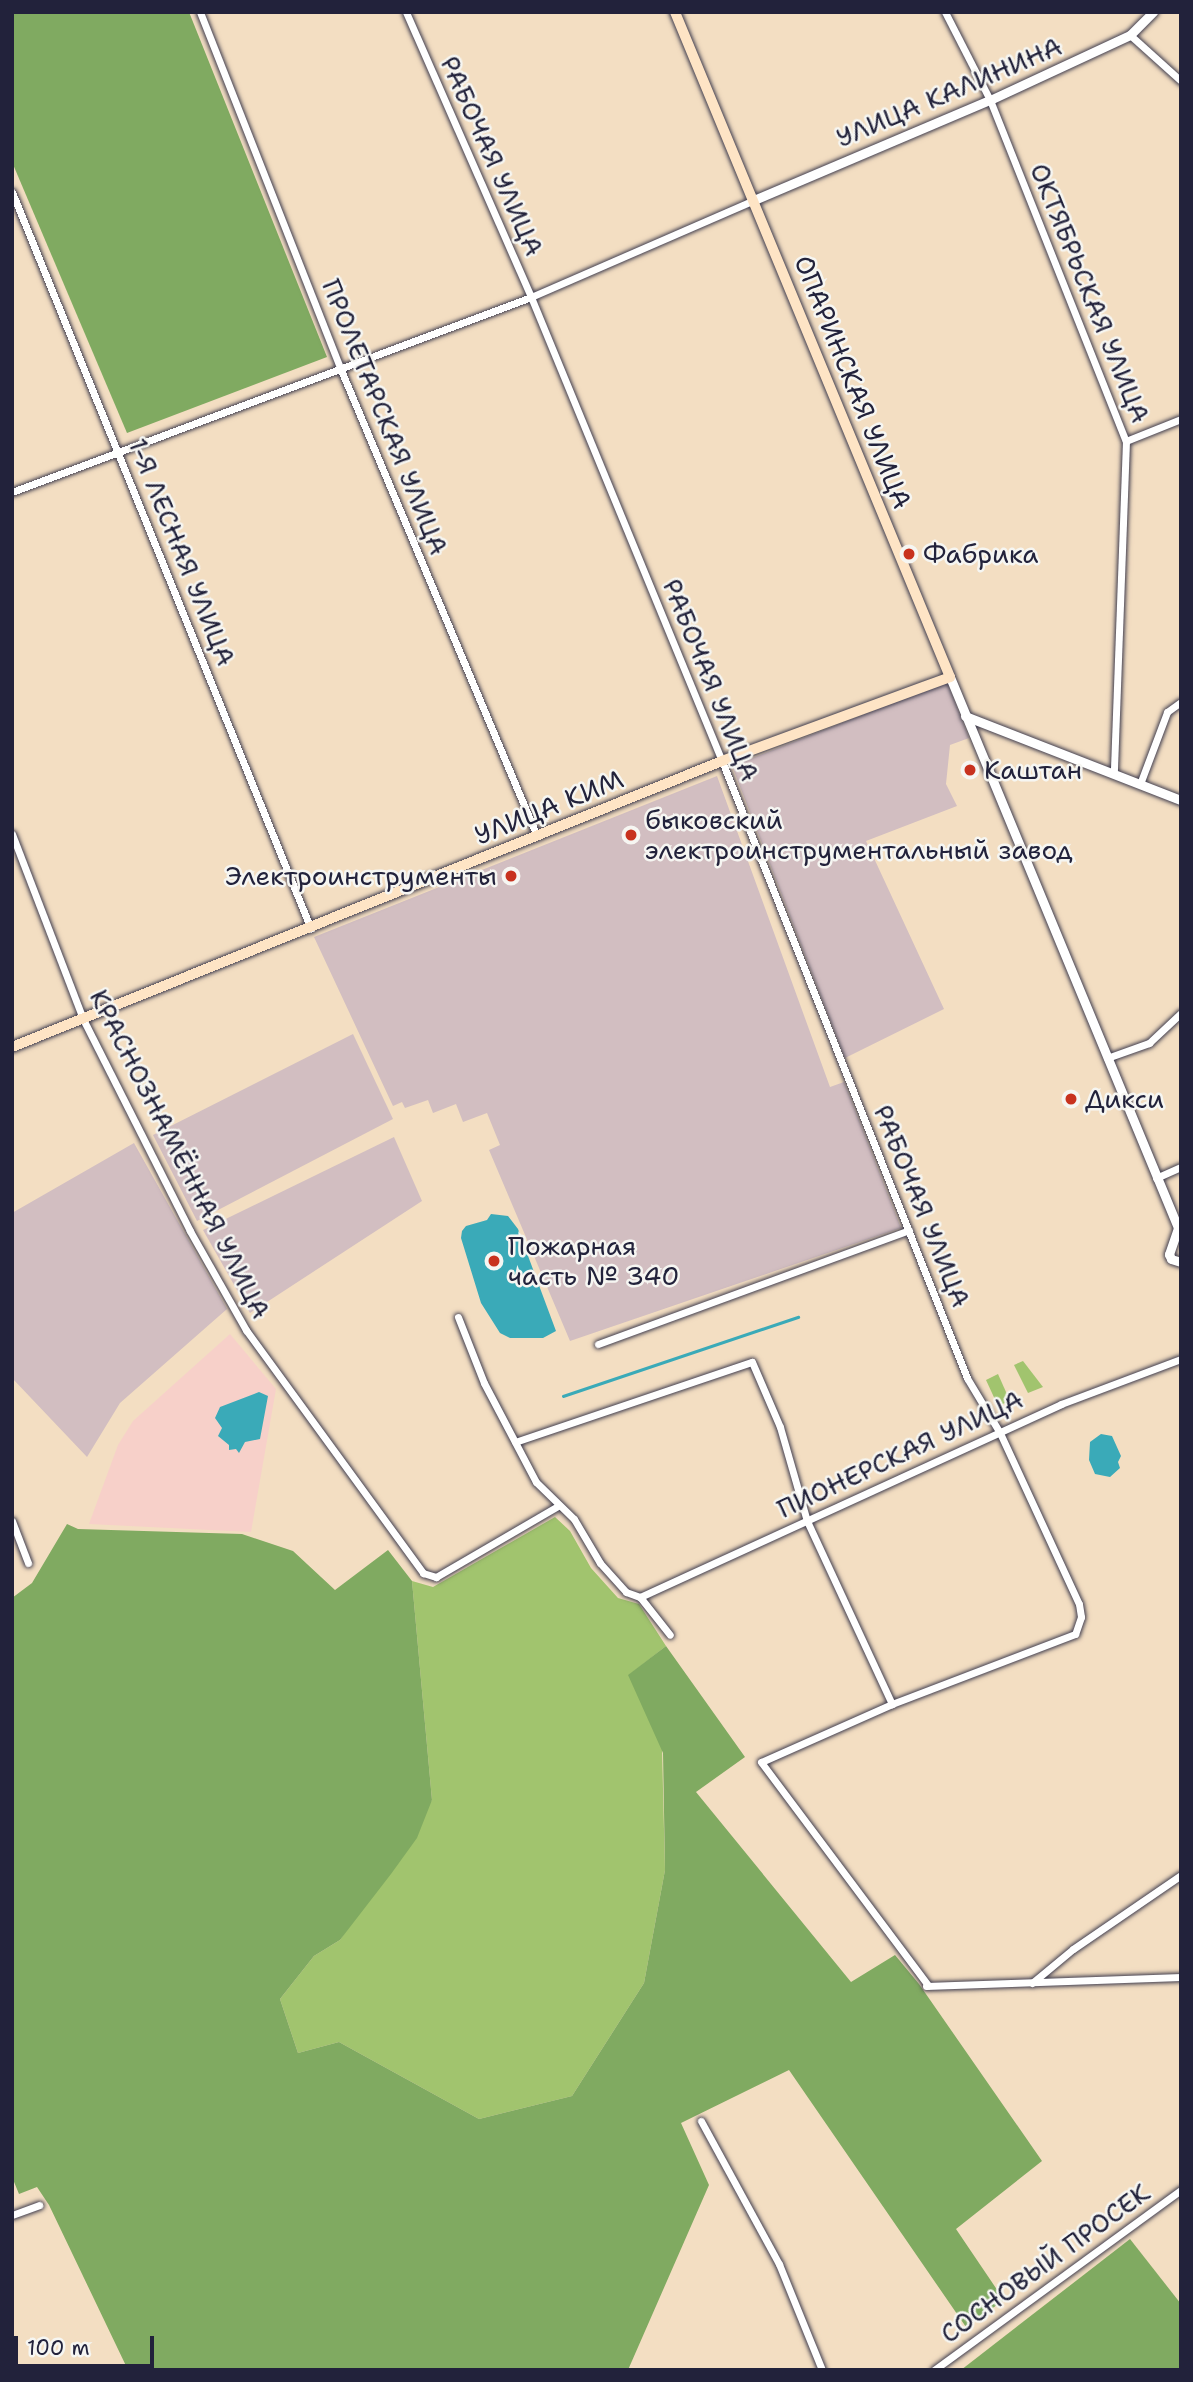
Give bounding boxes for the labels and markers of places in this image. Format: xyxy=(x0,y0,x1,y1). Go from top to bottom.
place label: Фабрика xyxy=(923,538,1039,570)
marker: Фабрика xyxy=(901,546,917,562)
place label: Каштан xyxy=(984,754,1082,786)
marker: Каштан xyxy=(962,762,978,778)
place label: быковский электроинструментальный завод xyxy=(645,804,1073,866)
marker: быковский электроинструментальный завод xyxy=(623,827,639,843)
place label: Электроинструменты xyxy=(225,860,497,892)
marker: Электроинструменты xyxy=(503,868,519,884)
place label: Дикси xyxy=(1085,1083,1164,1115)
marker: Дикси xyxy=(1063,1091,1079,1107)
place label: Пожарная часть № 340 xyxy=(508,1230,679,1292)
marker: Пожарная часть № 340 xyxy=(486,1253,502,1269)

